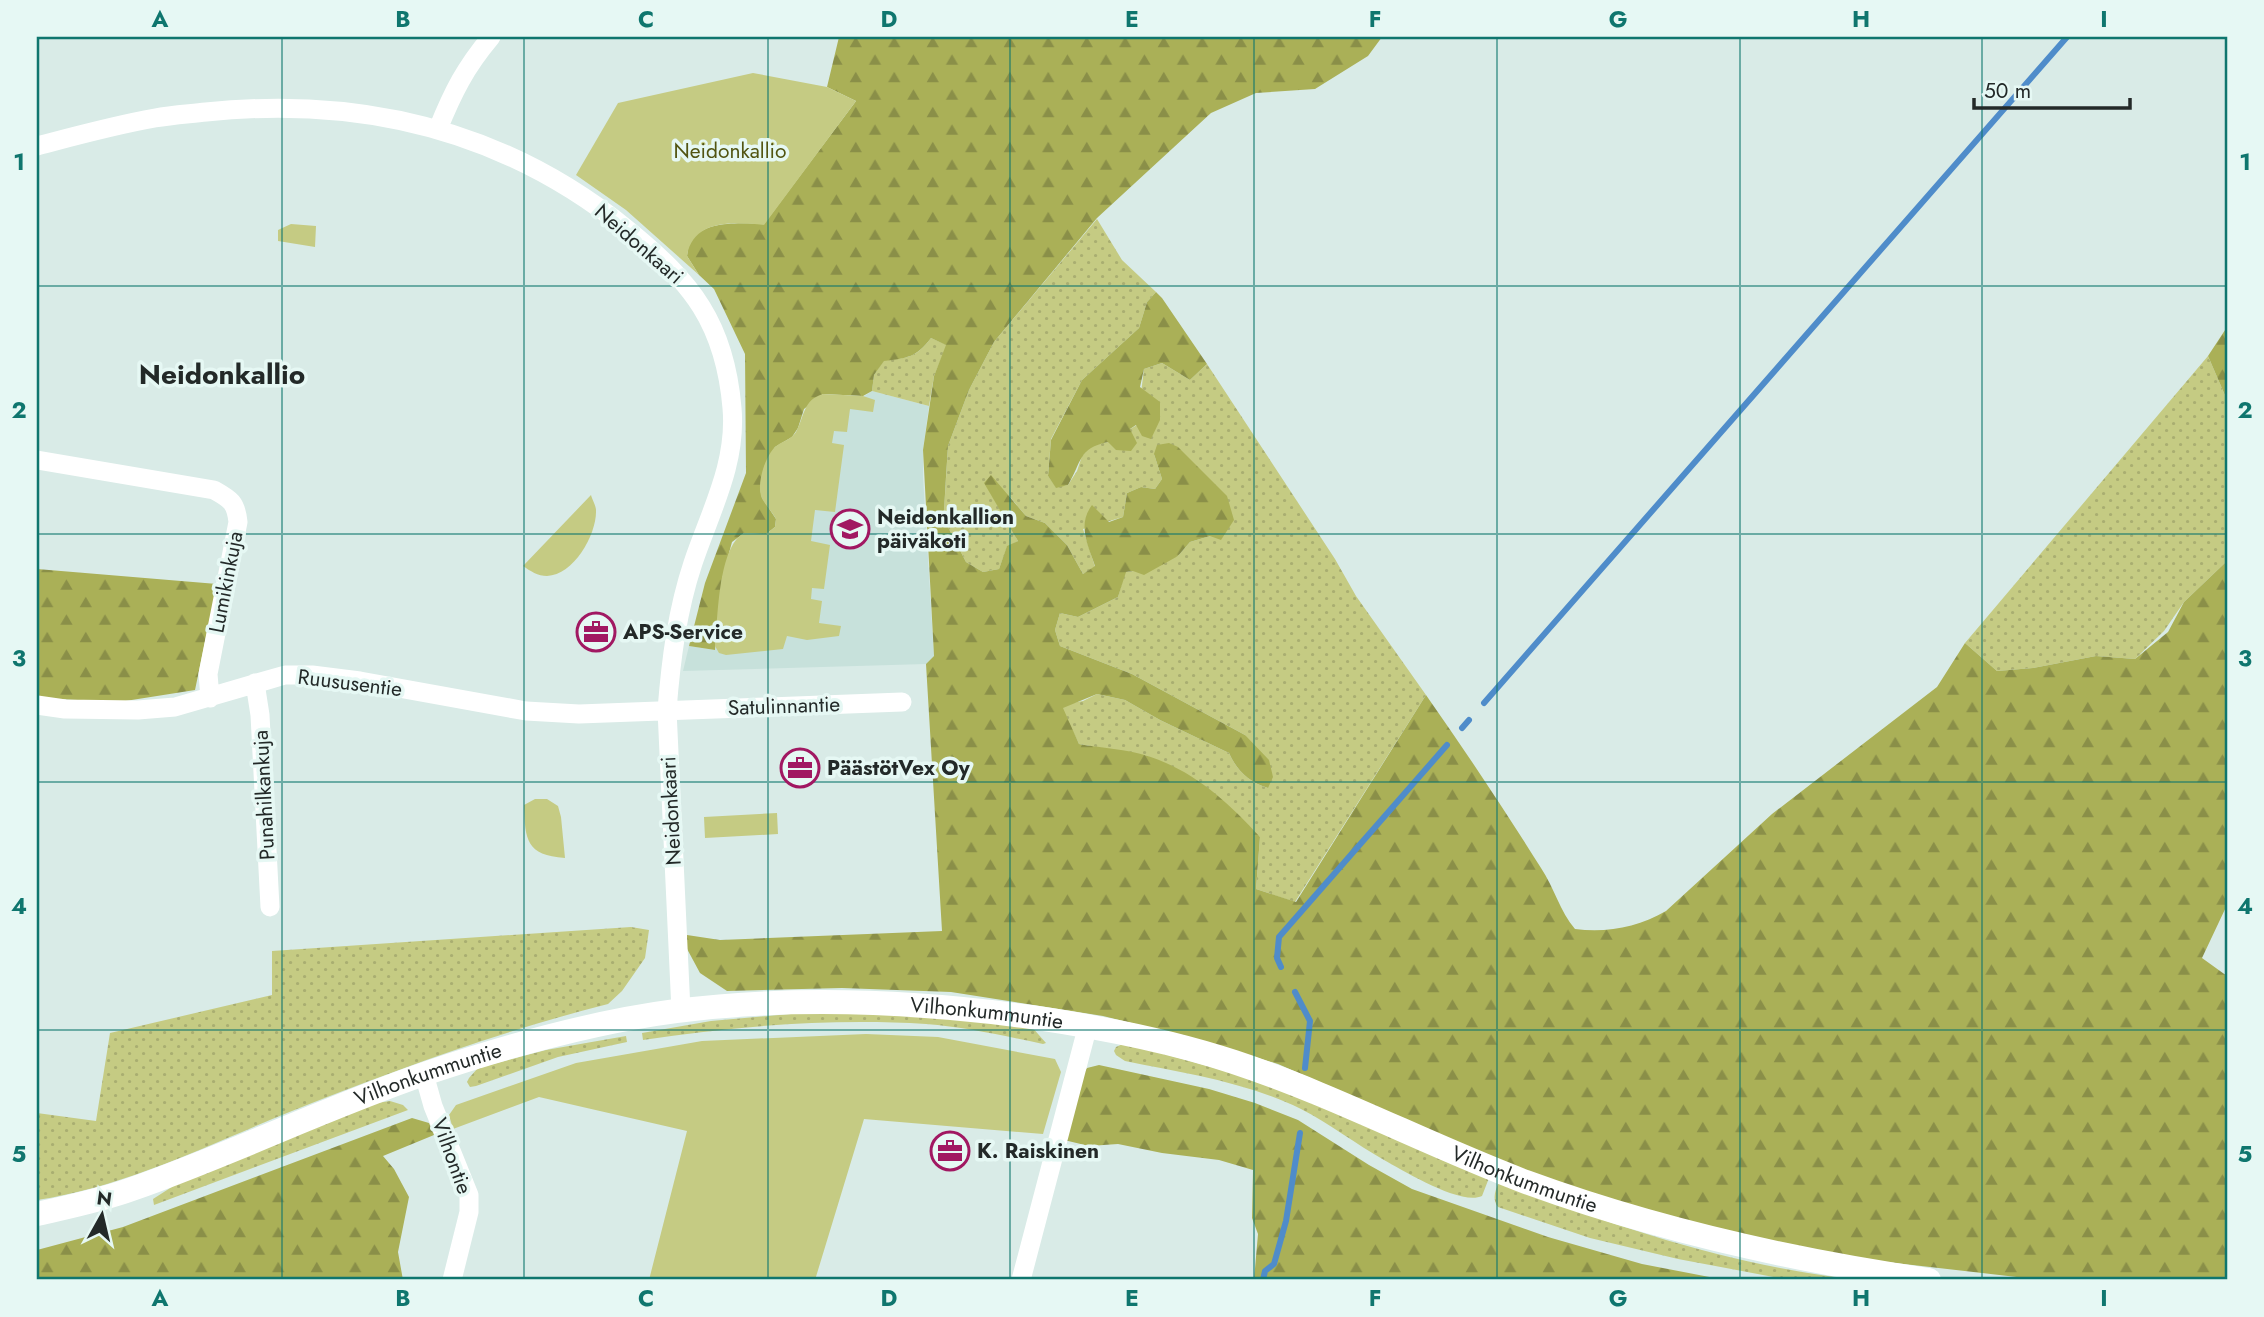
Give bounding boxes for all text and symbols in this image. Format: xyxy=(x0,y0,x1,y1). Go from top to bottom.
text: A xyxy=(151,2,169,36)
text: B xyxy=(395,2,411,36)
text: C xyxy=(638,2,654,36)
text: D xyxy=(881,2,898,36)
text: E xyxy=(1125,2,1139,36)
text: F xyxy=(1369,2,1381,36)
text: G xyxy=(1609,2,1627,36)
text: H xyxy=(1852,2,1870,36)
text: I xyxy=(2100,2,2108,36)
scale bar xyxy=(1974,66,2129,110)
text: 50 m xyxy=(1984,76,2031,106)
park label: Neidonkallio xyxy=(674,136,786,166)
text: 1 xyxy=(13,145,25,179)
text: 1 xyxy=(2239,145,2251,179)
street label: Neidonkaari xyxy=(588,197,690,291)
district label: Neidonkallio xyxy=(139,354,305,395)
text: 2 xyxy=(11,393,27,427)
text: 2 xyxy=(2237,393,2253,427)
place label: Neidonkallion päiväkoti xyxy=(877,502,1014,556)
school or university icon: Neidonkallion päiväkoti xyxy=(829,508,871,550)
street label: Lumikinkuja xyxy=(201,529,251,635)
office icon: APS-Service xyxy=(575,611,617,653)
place label: APS-Service xyxy=(622,617,743,647)
text: 3 xyxy=(12,641,26,675)
text: 3 xyxy=(2238,641,2252,675)
street label: Ruususentie xyxy=(296,662,404,704)
street label: Satulinnantie xyxy=(727,689,841,723)
street label: Punahilkankuja xyxy=(246,729,282,861)
office icon: PäästötVex Oy xyxy=(779,747,821,789)
place label: PäästötVex Oy xyxy=(827,753,971,783)
street label: Neidonkaari xyxy=(653,756,689,866)
text: 4 xyxy=(11,889,27,923)
text: 4 xyxy=(2237,889,2253,923)
street label: Vilhonkummuntie xyxy=(909,990,1066,1037)
street label: Vilhonkummuntie xyxy=(350,1035,505,1113)
street label: Vilhontie xyxy=(424,1114,480,1198)
office icon: K. Raiskinen xyxy=(929,1130,971,1172)
place label: K. Raiskinen xyxy=(977,1136,1099,1166)
text: 5 xyxy=(12,1137,26,1171)
text: 5 xyxy=(2238,1137,2252,1171)
street label: Vilhonkummuntie xyxy=(1447,1138,1601,1220)
north arrow xyxy=(66,1180,136,1250)
text: N xyxy=(95,1184,114,1213)
text: A xyxy=(151,1281,169,1315)
text: B xyxy=(395,1281,411,1315)
text: C xyxy=(638,1281,654,1315)
text: D xyxy=(881,1281,898,1315)
text: E xyxy=(1125,1281,1139,1315)
text: F xyxy=(1369,1281,1381,1315)
text: G xyxy=(1609,1281,1627,1315)
text: H xyxy=(1852,1281,1870,1315)
text: I xyxy=(2100,1281,2108,1315)

